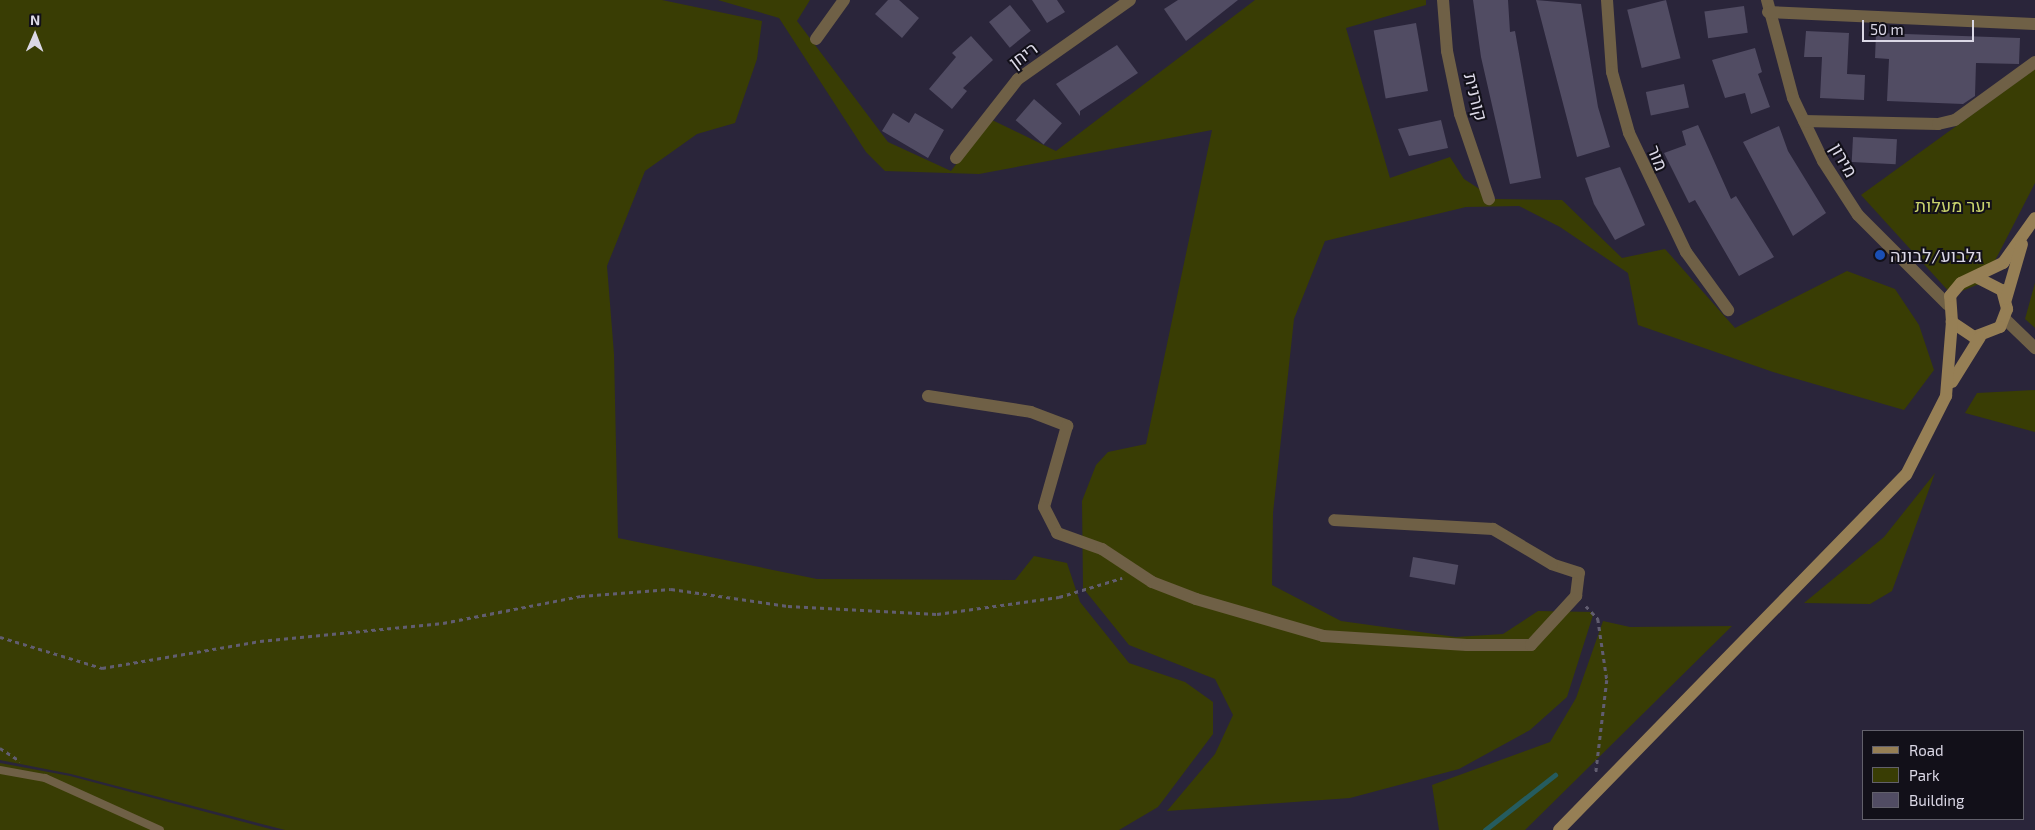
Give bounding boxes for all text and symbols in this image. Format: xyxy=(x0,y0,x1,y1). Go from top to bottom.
north arrow xyxy=(10,10,60,60)
scale bar xyxy=(1865,10,1978,42)
text: N xyxy=(30,11,40,28)
text: 50 m xyxy=(1870,20,1904,38)
street label: ריחן xyxy=(1004,37,1042,73)
street label: קורנית xyxy=(1460,71,1492,123)
street label: מירון xyxy=(1826,139,1862,181)
street label: מור xyxy=(1643,142,1673,174)
park label: יער מעלות xyxy=(1915,194,1991,216)
place label: גלבוע/לבונה xyxy=(1890,244,1982,266)
marker: גלבוע/לבונה xyxy=(1874,249,1886,261)
legend xyxy=(1862,730,2025,820)
text: Road xyxy=(1909,741,1944,759)
text: Park xyxy=(1909,766,1940,784)
text: Building xyxy=(1909,791,1964,809)

